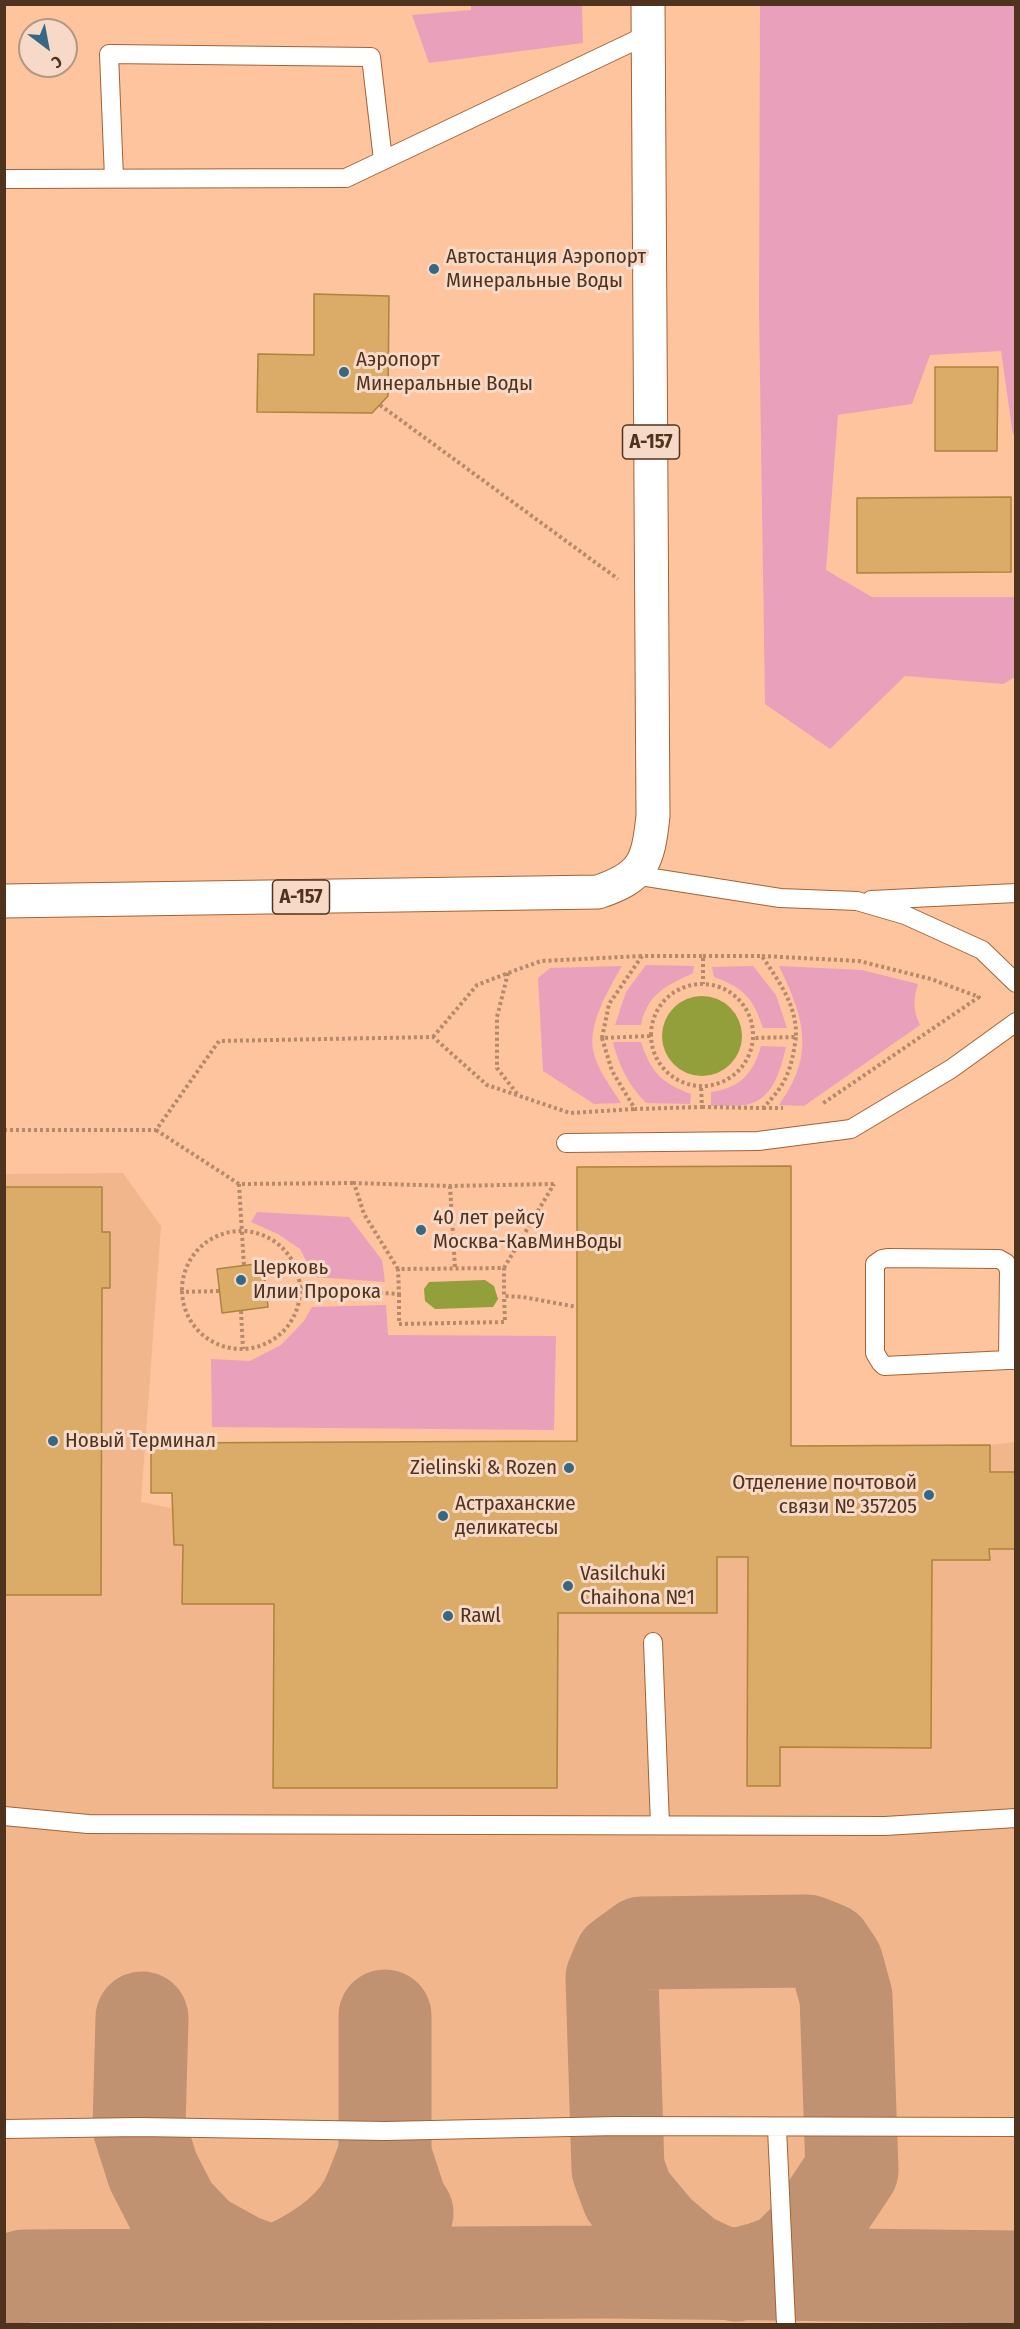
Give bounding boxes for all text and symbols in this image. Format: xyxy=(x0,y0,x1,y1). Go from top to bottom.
north arrow xyxy=(18,18,78,78)
text: С xyxy=(48,52,65,72)
place label: Автостанция Аэропорт Минеральные Воды xyxy=(446,244,646,294)
marker: Автостанция Аэропорт Минеральные Воды xyxy=(427,262,441,276)
place label: Аэропорт Минеральные Воды xyxy=(356,347,533,397)
marker: Аэропорт Минеральные Воды xyxy=(337,365,351,379)
road number: А-157 xyxy=(622,425,680,459)
road number: А-157 xyxy=(272,880,330,914)
place label: 40 лет рейсу Москва-КавМинВоды xyxy=(433,1205,622,1255)
marker: 40 лет рейсу Москва-КавМинВоды xyxy=(414,1223,428,1237)
place label: Церковь Илии Пророка xyxy=(253,1255,381,1305)
marker: Церковь Илии Пророка xyxy=(234,1273,248,1287)
place label: Новый Терминал xyxy=(65,1428,216,1454)
marker: Новый Терминал xyxy=(46,1434,60,1448)
place label: Zielinski & Rozen xyxy=(410,1455,557,1481)
marker: Zielinski & Rozen xyxy=(562,1461,576,1475)
place label: Отделение почтовой связи № 357205 xyxy=(732,1470,917,1520)
marker: Отделение почтовой связи № 357205 xyxy=(922,1488,936,1502)
place label: Астраханские деликатесы xyxy=(455,1491,576,1541)
marker: Астраханские деликатесы xyxy=(436,1509,450,1523)
place label: Vasilchuki Chaihona №1 xyxy=(580,1561,695,1611)
marker: Vasilchuki Chaihona №1 xyxy=(561,1579,575,1593)
place label: Rawl xyxy=(460,1603,501,1629)
marker: Rawl xyxy=(441,1609,455,1623)

